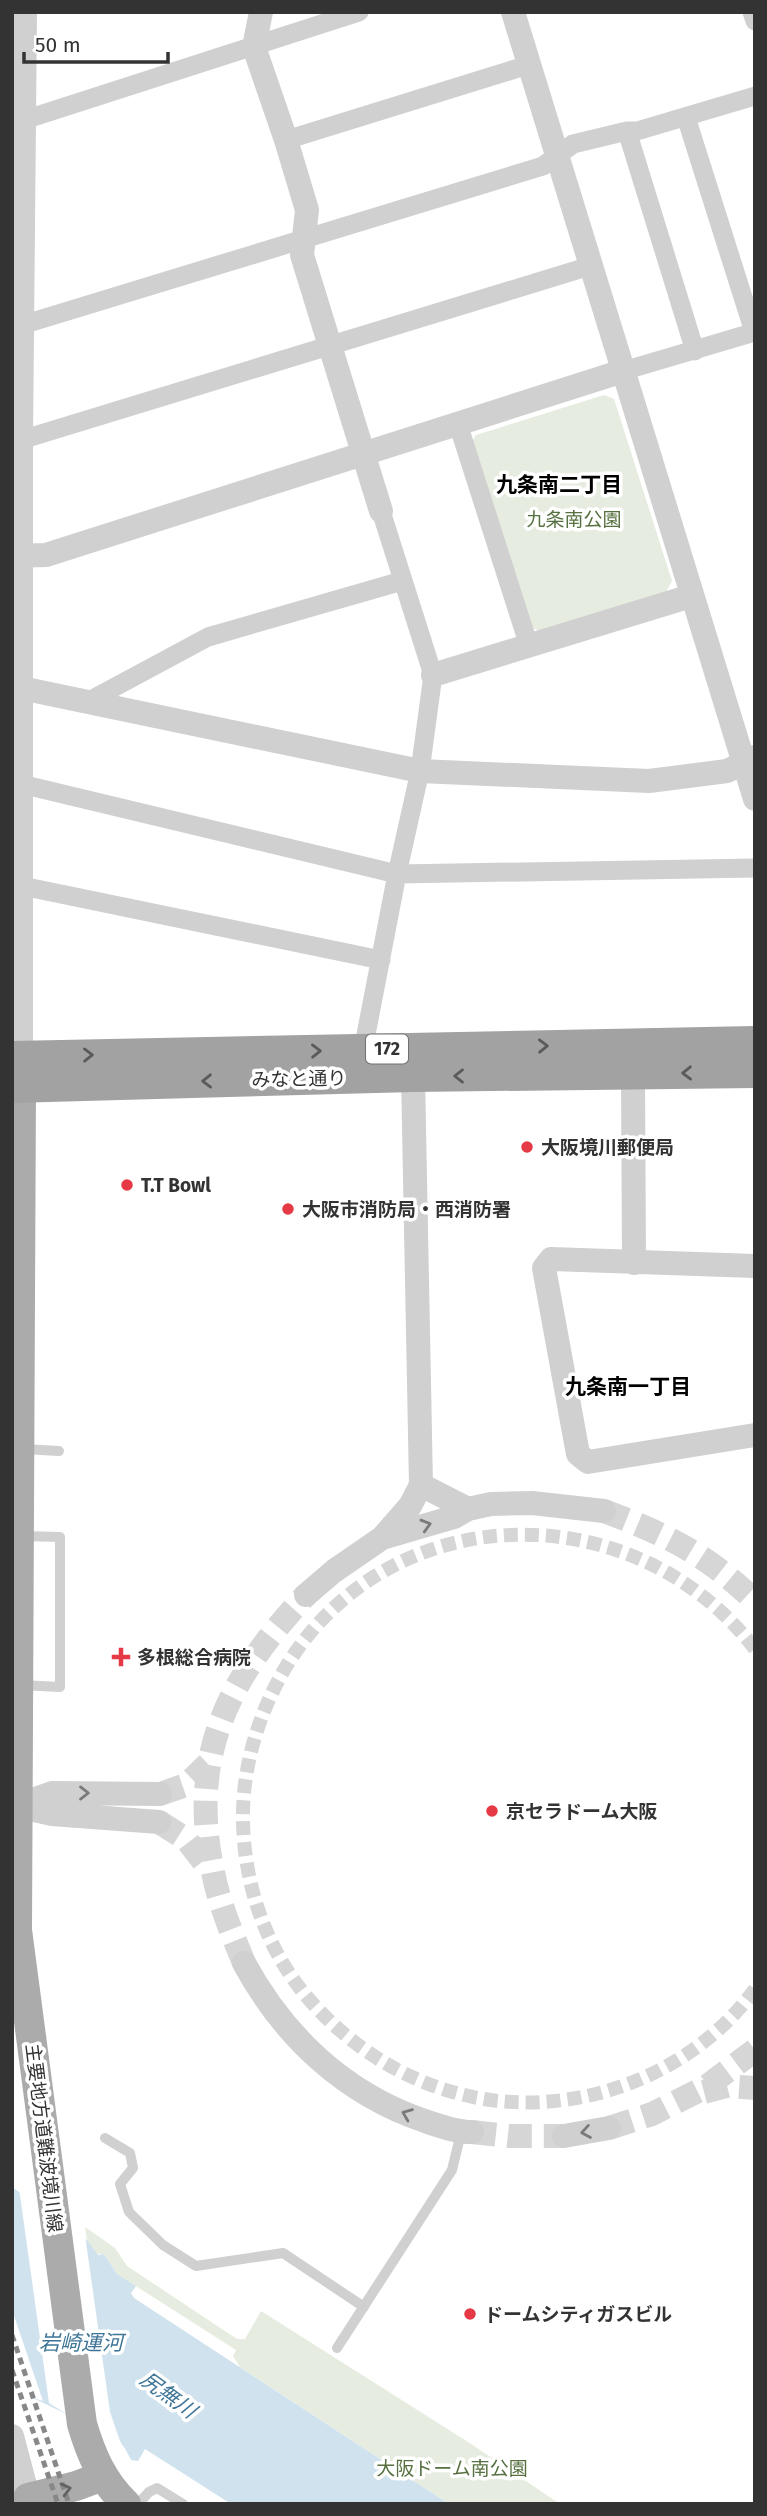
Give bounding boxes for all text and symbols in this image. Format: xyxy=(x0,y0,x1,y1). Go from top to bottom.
scale bar xyxy=(24,21,168,65)
text: 50 m xyxy=(35,32,81,58)
district label: 九条南二丁目 xyxy=(496,472,622,498)
park label: 九条南公園 xyxy=(526,508,622,531)
road number: 172 xyxy=(366,1034,408,1064)
one-way arrow xyxy=(538,1038,549,1054)
one-way arrow xyxy=(310,1043,321,1058)
one-way arrow xyxy=(83,1047,94,1063)
one-way arrow xyxy=(681,1066,692,1081)
street label: みなと通り xyxy=(251,1067,347,1091)
one-way arrow xyxy=(453,1068,464,1084)
one-way arrow xyxy=(201,1073,212,1089)
place label: 大阪境川郵便局 xyxy=(541,1136,674,1159)
marker: 大阪境川郵便局 xyxy=(519,1139,535,1155)
place label: T.T Bowl xyxy=(141,1174,211,1197)
marker: T.T Bowl xyxy=(119,1177,135,1193)
place label: 大阪市消防局・西消防署 xyxy=(302,1198,511,1221)
marker: 大阪市消防局・西消防署 xyxy=(280,1201,296,1217)
district label: 九条南一丁目 xyxy=(565,1374,691,1400)
one-way arrow xyxy=(420,1518,432,1533)
place label: 多根総合病院 xyxy=(137,1646,251,1669)
marker: 多根総合病院 xyxy=(111,1647,131,1667)
one-way arrow xyxy=(79,1785,90,1801)
place label: 京セラドーム大阪 xyxy=(506,1800,657,1823)
marker: 京セラドーム大阪 xyxy=(484,1803,500,1819)
street label: 主要地方道難波境川線 xyxy=(21,2042,67,2234)
one-way arrow xyxy=(401,2109,413,2123)
one-way arrow xyxy=(580,2124,592,2139)
place label: ドームシティガスビル xyxy=(484,2303,672,2326)
marker: ドームシティガスビル xyxy=(462,2306,478,2322)
water label: 岩崎運河 xyxy=(39,2330,127,2356)
water label: 尻無川 xyxy=(135,2366,203,2425)
park label: 大阪ドーム南公園 xyxy=(376,2457,528,2480)
one-way arrow xyxy=(60,2483,72,2497)

